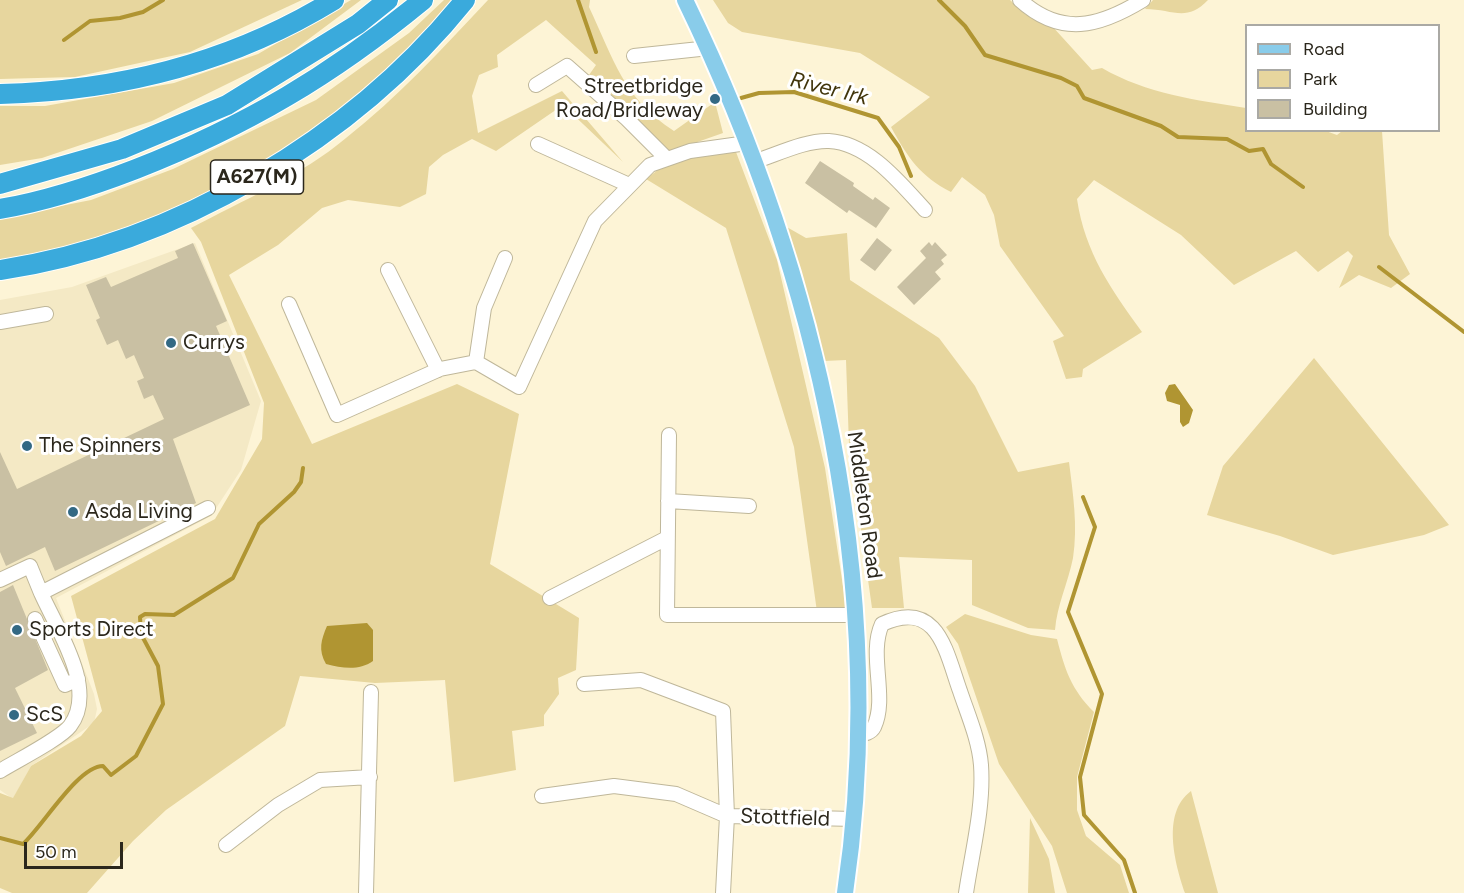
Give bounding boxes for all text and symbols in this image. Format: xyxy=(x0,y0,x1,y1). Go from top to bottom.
legend xyxy=(1245,24,1440,132)
text: Road xyxy=(1303,38,1344,60)
water label: River Irk xyxy=(787,67,871,111)
text: Park xyxy=(1303,68,1337,90)
place label: Streetbridge Road/Bridleway xyxy=(556,74,703,124)
marker: Streetbridge Road/Bridleway xyxy=(708,92,722,106)
text: Building xyxy=(1303,98,1368,120)
road number: A627(M) xyxy=(210,160,304,194)
place label: Currys xyxy=(183,330,245,356)
marker: Currys xyxy=(164,336,178,350)
street label: Middleton Road xyxy=(841,430,887,580)
place label: The Spinners xyxy=(39,433,161,459)
marker: The Spinners xyxy=(20,439,34,453)
place label: Asda Living xyxy=(85,499,193,525)
marker: Asda Living xyxy=(66,505,80,519)
place label: Sports Direct xyxy=(29,617,154,643)
marker: Sports Direct xyxy=(10,623,24,637)
place label: ScS xyxy=(26,702,63,728)
marker: ScS xyxy=(7,708,21,722)
street label: Stottfield xyxy=(740,804,830,832)
scale bar xyxy=(27,830,126,868)
text: 50 m xyxy=(35,841,77,863)

